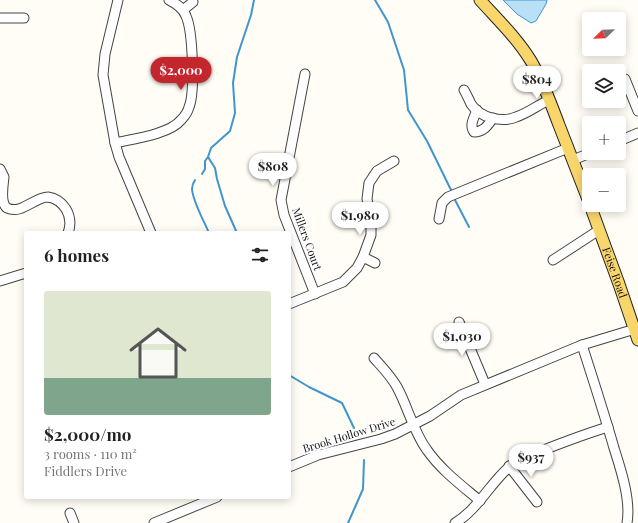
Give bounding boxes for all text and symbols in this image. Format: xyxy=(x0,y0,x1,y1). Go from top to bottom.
north arrow xyxy=(582,12,626,56)
map controls xyxy=(582,12,626,212)
pin: $2,000 xyxy=(148,57,214,91)
text: $2,000 xyxy=(160,61,202,78)
button: layers xyxy=(582,64,626,108)
pin: $804 xyxy=(513,66,561,100)
text: $804 xyxy=(522,70,552,87)
button: + xyxy=(582,116,626,160)
pin: $808 xyxy=(249,153,297,187)
text: $808 xyxy=(258,157,288,174)
button: − xyxy=(582,168,626,212)
pin: $1,980 xyxy=(327,202,393,236)
street label: Millers Court xyxy=(289,205,326,272)
text: $1,980 xyxy=(341,206,379,223)
text: 6 homes xyxy=(44,244,109,266)
icon: filters xyxy=(249,244,271,266)
street label: Feise Road xyxy=(599,245,631,300)
icon: home xyxy=(122,317,194,389)
pin: $1,030 xyxy=(429,323,495,357)
text: $1,030 xyxy=(442,327,482,344)
street label: Brook Hollow Drive xyxy=(301,413,397,456)
text: $2,000/mo xyxy=(44,423,131,445)
pin: $937 xyxy=(507,444,555,478)
text: 3 rooms · 110 m² xyxy=(44,445,137,462)
text: $937 xyxy=(518,448,544,465)
text: Fiddlers Drive xyxy=(44,462,127,479)

